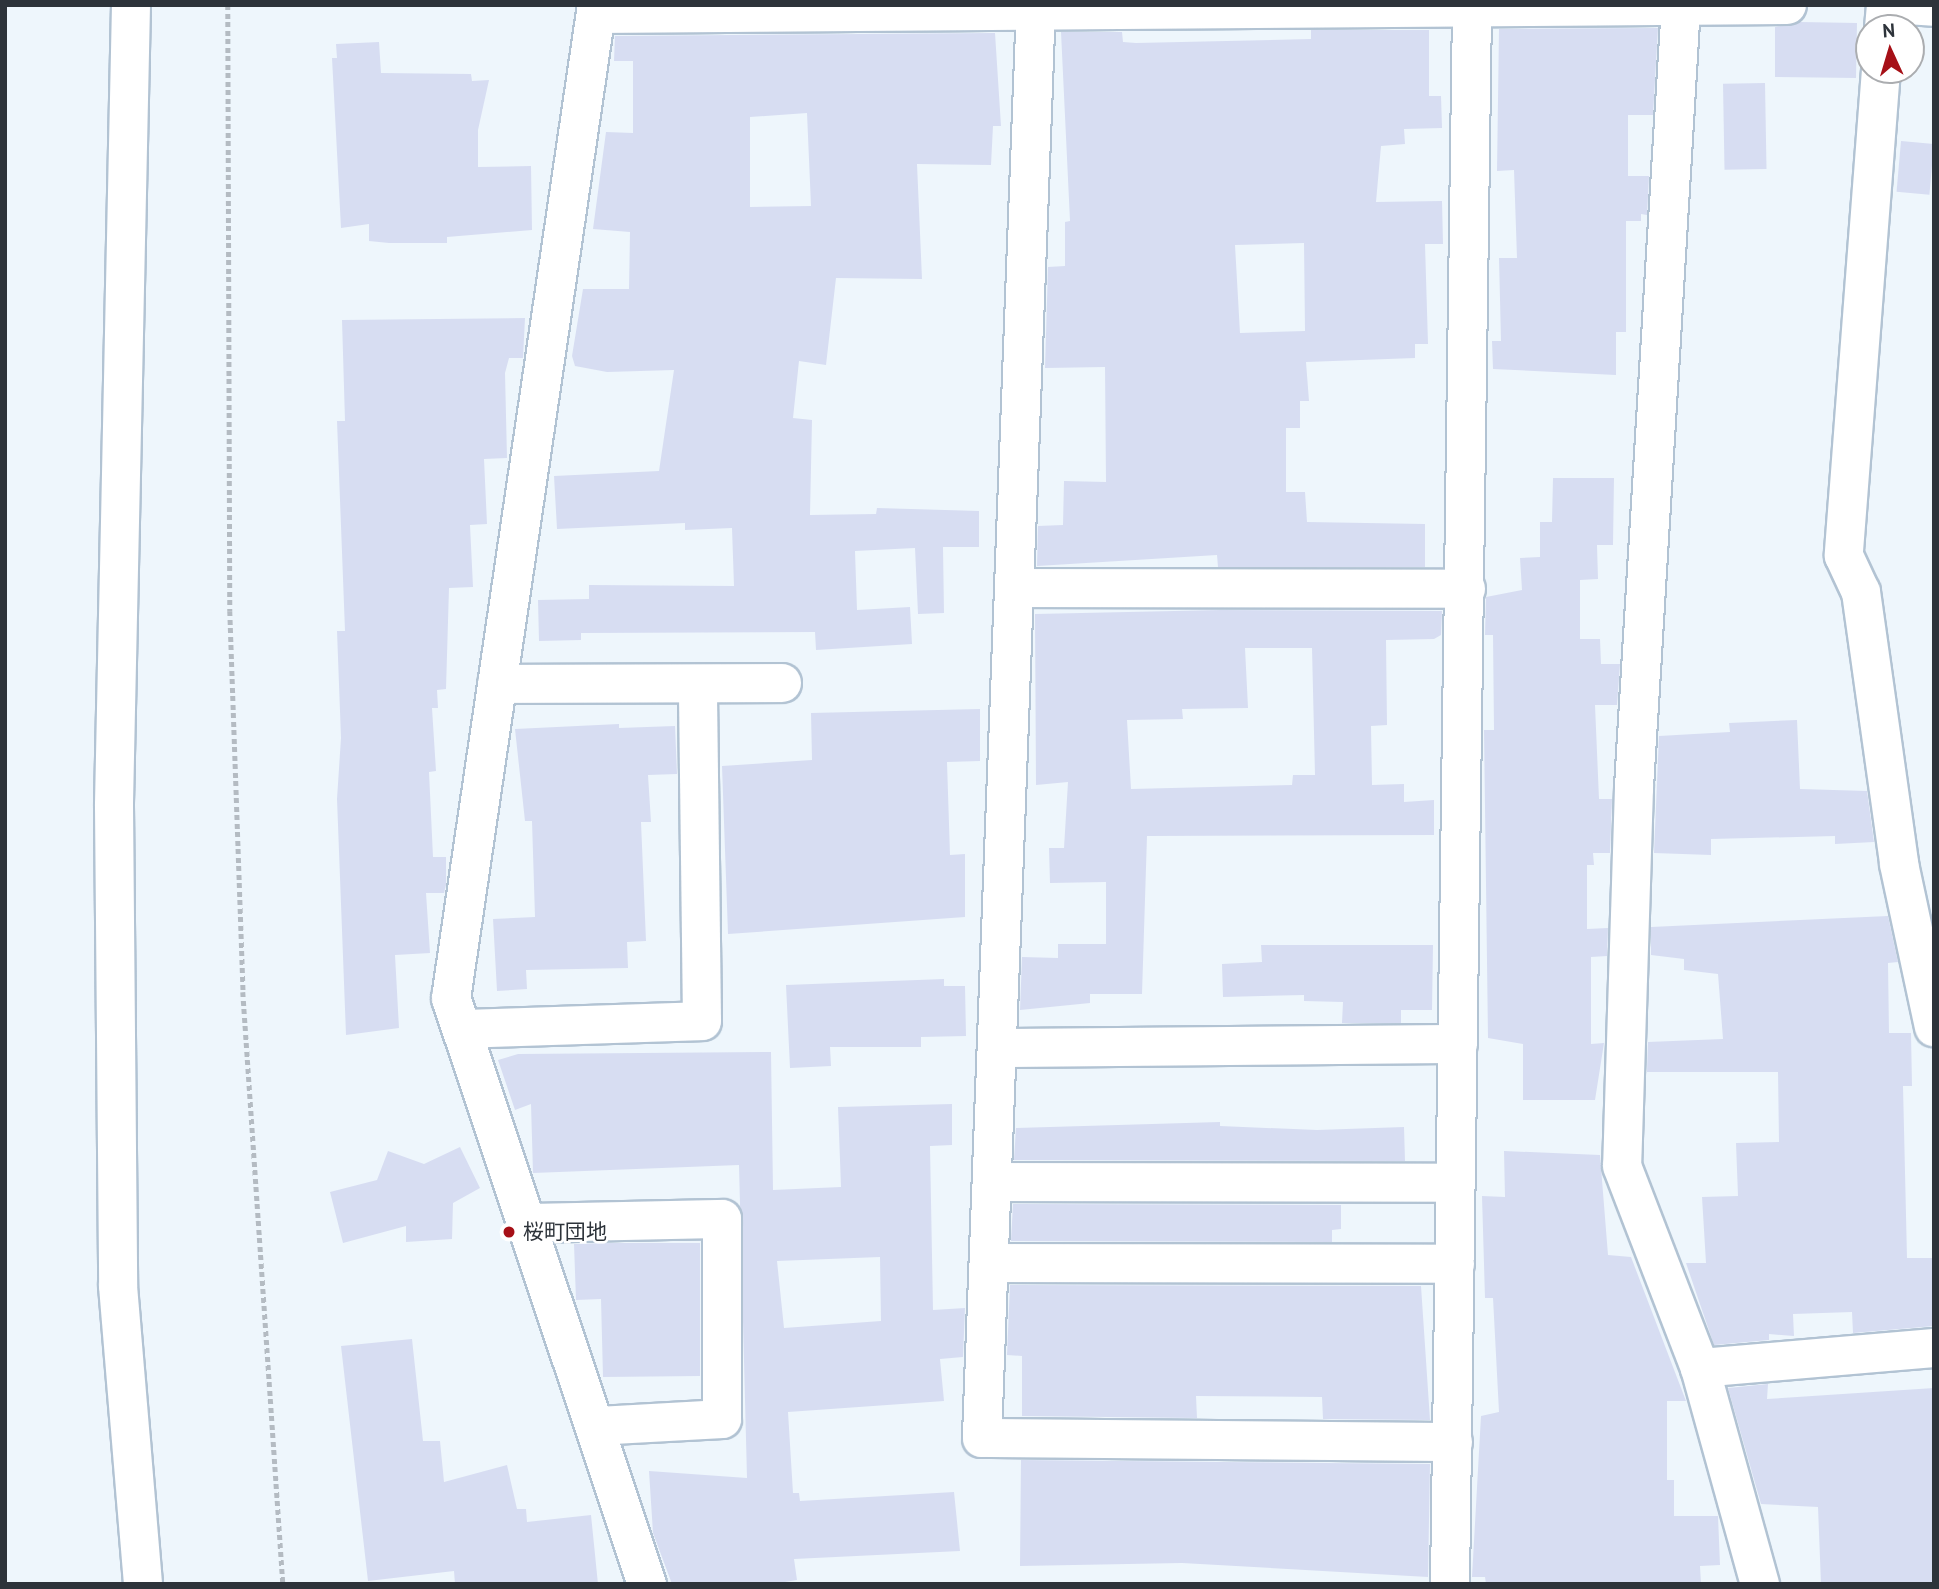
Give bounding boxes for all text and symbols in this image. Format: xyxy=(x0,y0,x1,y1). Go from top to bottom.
north arrow xyxy=(1855,14,1925,84)
text: N xyxy=(1882,18,1896,42)
place label: 桜町団地 xyxy=(523,1219,607,1245)
marker: 桜町団地 xyxy=(501,1224,517,1240)

